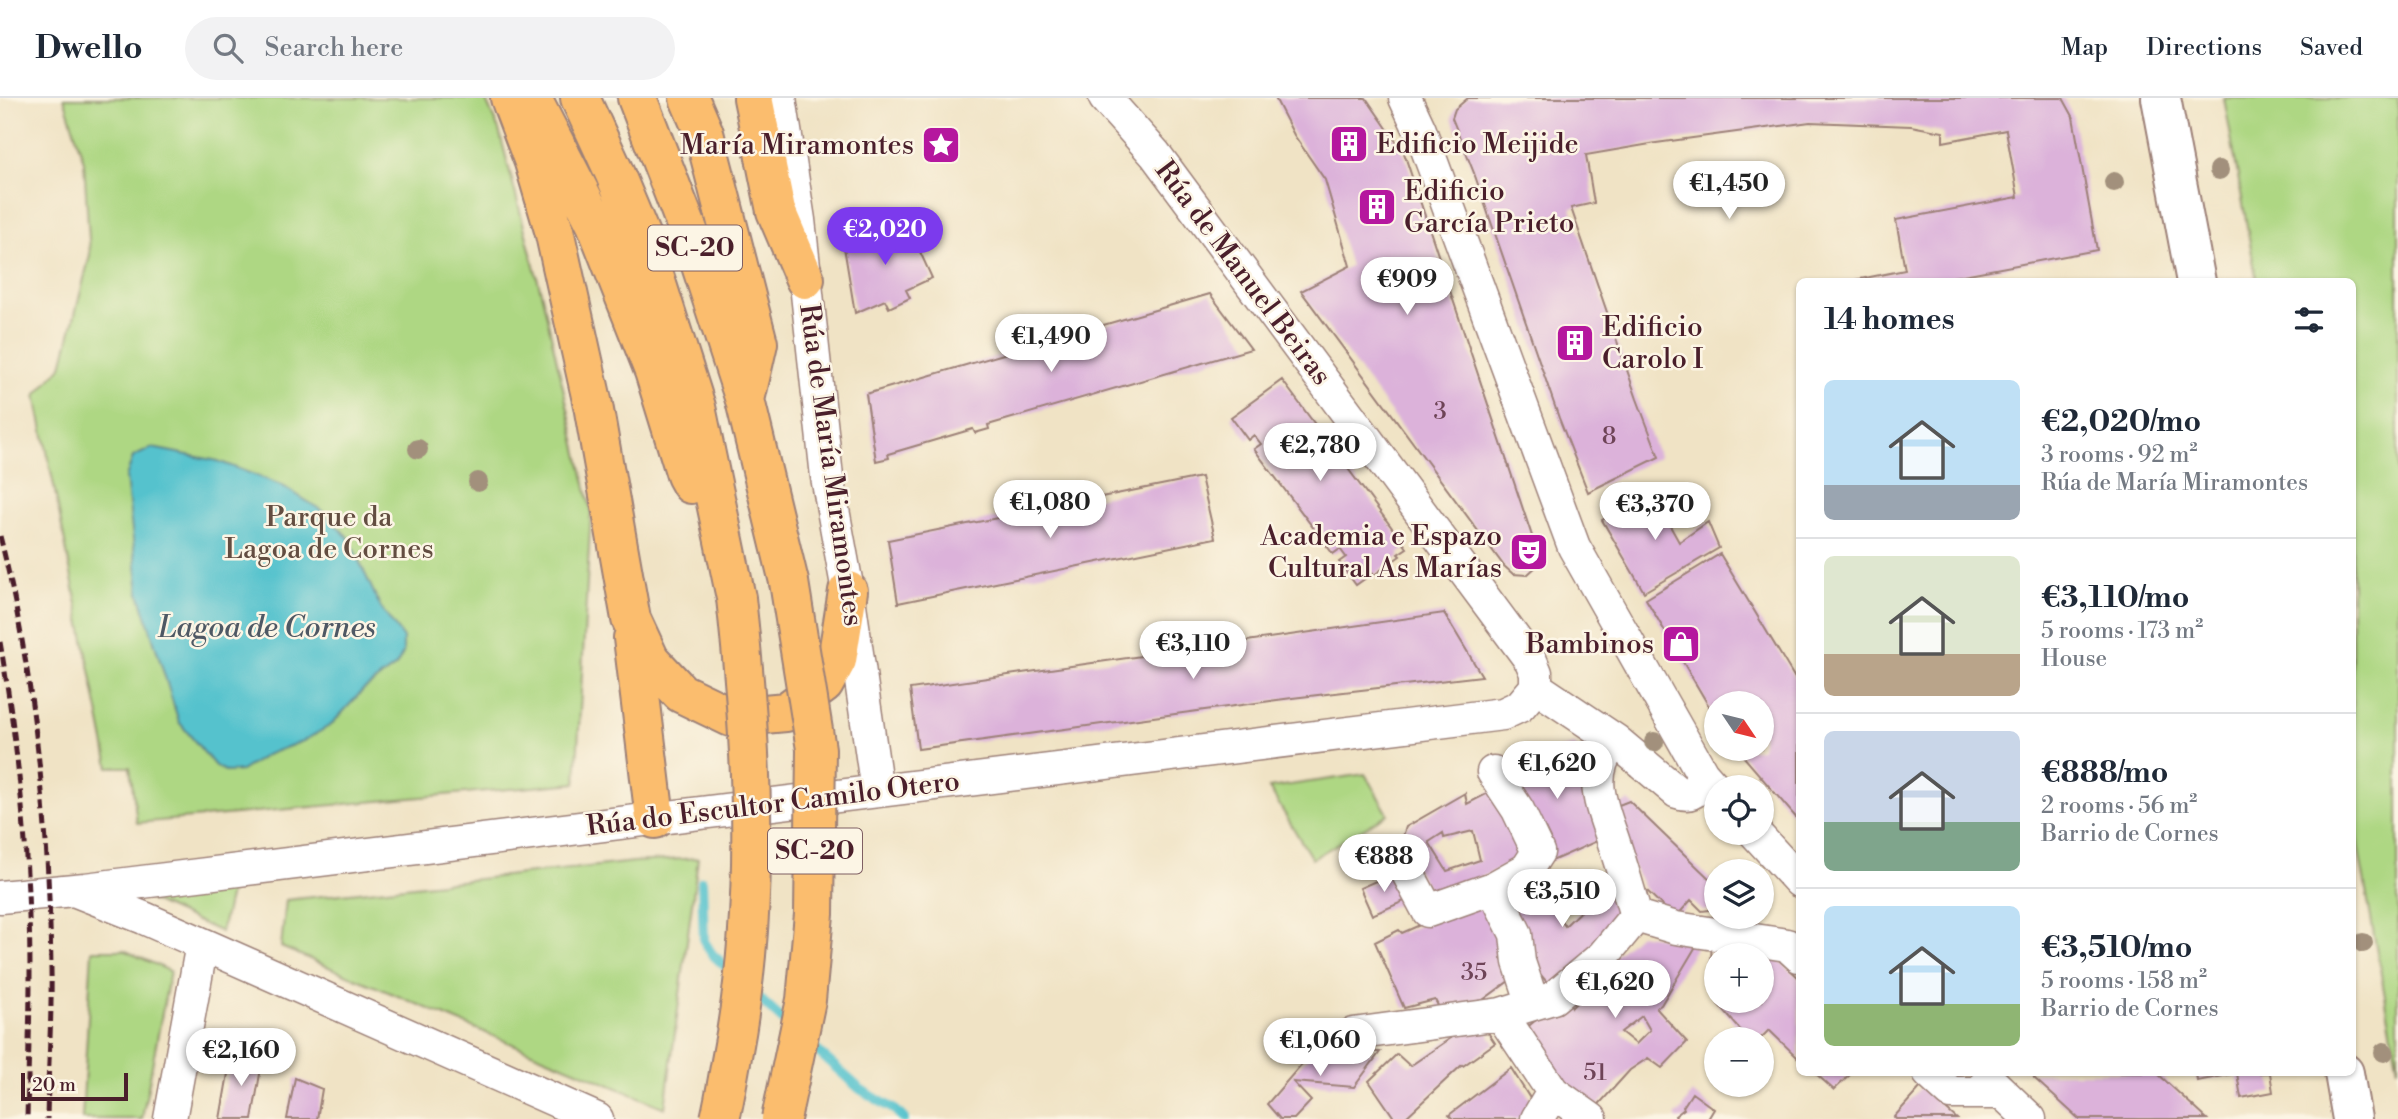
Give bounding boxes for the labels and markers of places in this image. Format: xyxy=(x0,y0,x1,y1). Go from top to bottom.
building icon: Edificio Meijide xyxy=(1328,123,1370,165)
place icon: María Miramontes xyxy=(920,124,962,166)
place label: Edificio Meijide xyxy=(1376,127,1579,162)
place label: María Miramontes xyxy=(680,128,914,163)
pin: €1,450 xyxy=(1672,162,1786,221)
place label: Edificio García Prieto xyxy=(1404,174,1574,241)
building icon: Edificio García Prieto xyxy=(1356,186,1398,228)
pin: €2,020 xyxy=(828,208,942,267)
pin: €909 xyxy=(1366,258,1448,317)
place label: Edificio Carolo I xyxy=(1602,310,1704,377)
pin: €1,490 xyxy=(994,314,1108,374)
building icon: Edificio Carolo I xyxy=(1554,322,1596,364)
pin: €2,780 xyxy=(1263,424,1377,483)
pin: €1,080 xyxy=(993,480,1107,540)
pin: €3,370 xyxy=(1598,482,1712,542)
place label: Academia e Espazo Cultural As Marías xyxy=(1259,519,1502,586)
theatre icon: Academia e Espazo Cultural As Marías xyxy=(1508,531,1550,573)
pin: €3,110 xyxy=(1136,622,1250,681)
shop icon: Bambinos xyxy=(1660,623,1702,665)
place label: Bambinos xyxy=(1525,627,1654,662)
pin: €1,620 xyxy=(1500,742,1614,801)
pin: €888 xyxy=(1343,834,1425,894)
pin: €3,510 xyxy=(1505,870,1619,929)
pin: €1,620 xyxy=(1558,960,1672,1020)
pin: €1,060 xyxy=(1263,1018,1377,1078)
pin: €2,160 xyxy=(184,1028,298,1088)

